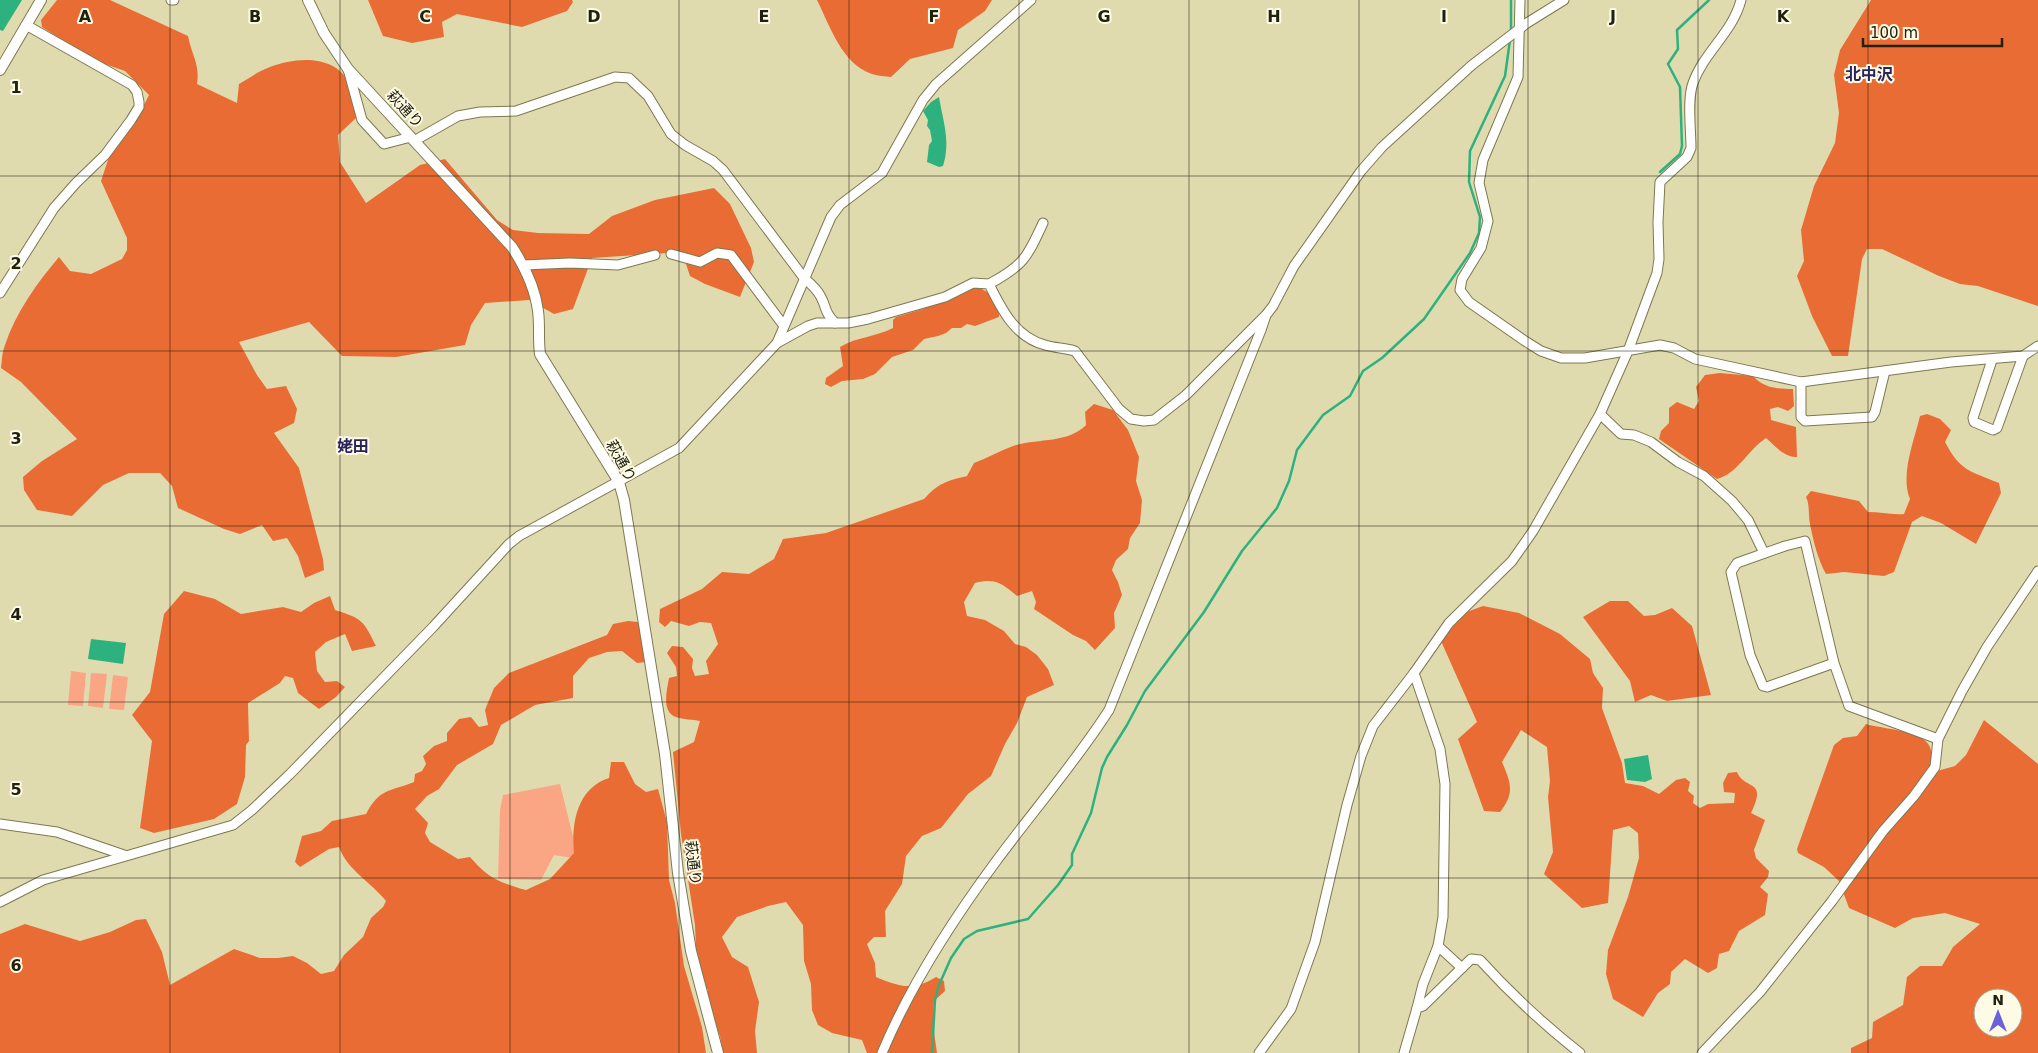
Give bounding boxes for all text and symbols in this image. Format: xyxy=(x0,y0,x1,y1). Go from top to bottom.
text: A xyxy=(79,7,92,26)
text: B xyxy=(249,7,261,26)
text: C xyxy=(419,7,431,26)
text: D xyxy=(587,7,601,26)
text: E xyxy=(759,7,769,26)
text: F xyxy=(929,7,939,26)
text: G xyxy=(1097,7,1111,26)
text: H xyxy=(1267,7,1281,26)
text: I xyxy=(1441,7,1447,26)
text: J xyxy=(1609,7,1616,26)
text: K xyxy=(1777,7,1790,26)
scale bar xyxy=(1863,15,2002,47)
text: 100 m xyxy=(1870,24,1918,42)
district label: 北中沢 xyxy=(1845,65,1893,84)
text: 1 xyxy=(10,78,22,97)
street label: 萩通り xyxy=(383,86,427,132)
text: 2 xyxy=(10,254,22,273)
text: 3 xyxy=(10,429,22,448)
district label: 姥田 xyxy=(337,437,369,456)
street label: 萩通り xyxy=(602,437,640,485)
text: 4 xyxy=(10,605,22,624)
text: 5 xyxy=(10,780,22,799)
street label: 萩通り xyxy=(681,840,705,886)
text: 6 xyxy=(10,956,22,975)
north arrow xyxy=(1973,988,2023,1038)
text: N xyxy=(1992,992,2004,1008)

